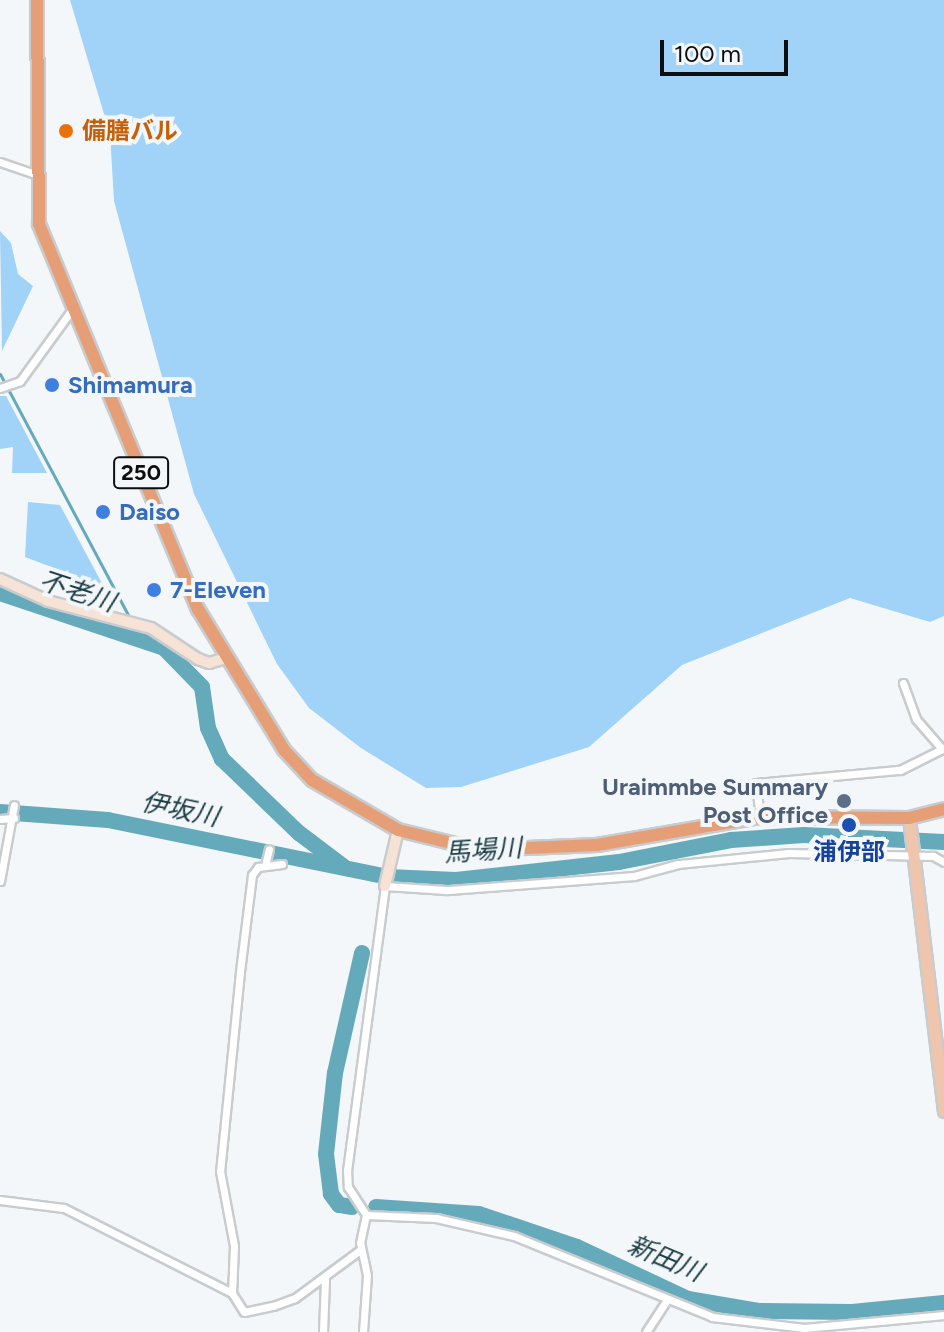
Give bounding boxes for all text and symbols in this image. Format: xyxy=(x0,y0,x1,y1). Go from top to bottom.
scale bar xyxy=(664,24,792,74)
text: 100 m xyxy=(674,39,741,68)
place label: 備膳バル xyxy=(82,117,178,145)
marker: 備膳バル xyxy=(57,122,75,140)
place label: Shimamura xyxy=(68,371,193,399)
marker: Shimamura xyxy=(43,376,61,394)
road number: 250 xyxy=(113,455,169,491)
place label: Daiso xyxy=(119,498,180,526)
marker: Daiso xyxy=(94,503,112,521)
water label: 不老川 xyxy=(35,565,119,619)
place label: 7-Eleven xyxy=(170,576,266,604)
marker: 7-Eleven xyxy=(145,581,163,599)
place label: Uraimmbe Summary Post Office xyxy=(602,773,828,829)
water label: 伊坂川 xyxy=(139,787,221,833)
marker: Uraimmbe Summary Post Office xyxy=(835,792,853,810)
marker: 浦伊部 xyxy=(840,816,858,834)
water label: 馬場川 xyxy=(443,833,523,869)
place label: 浦伊部 xyxy=(813,838,885,866)
water label: 新田川 xyxy=(623,1229,707,1289)

